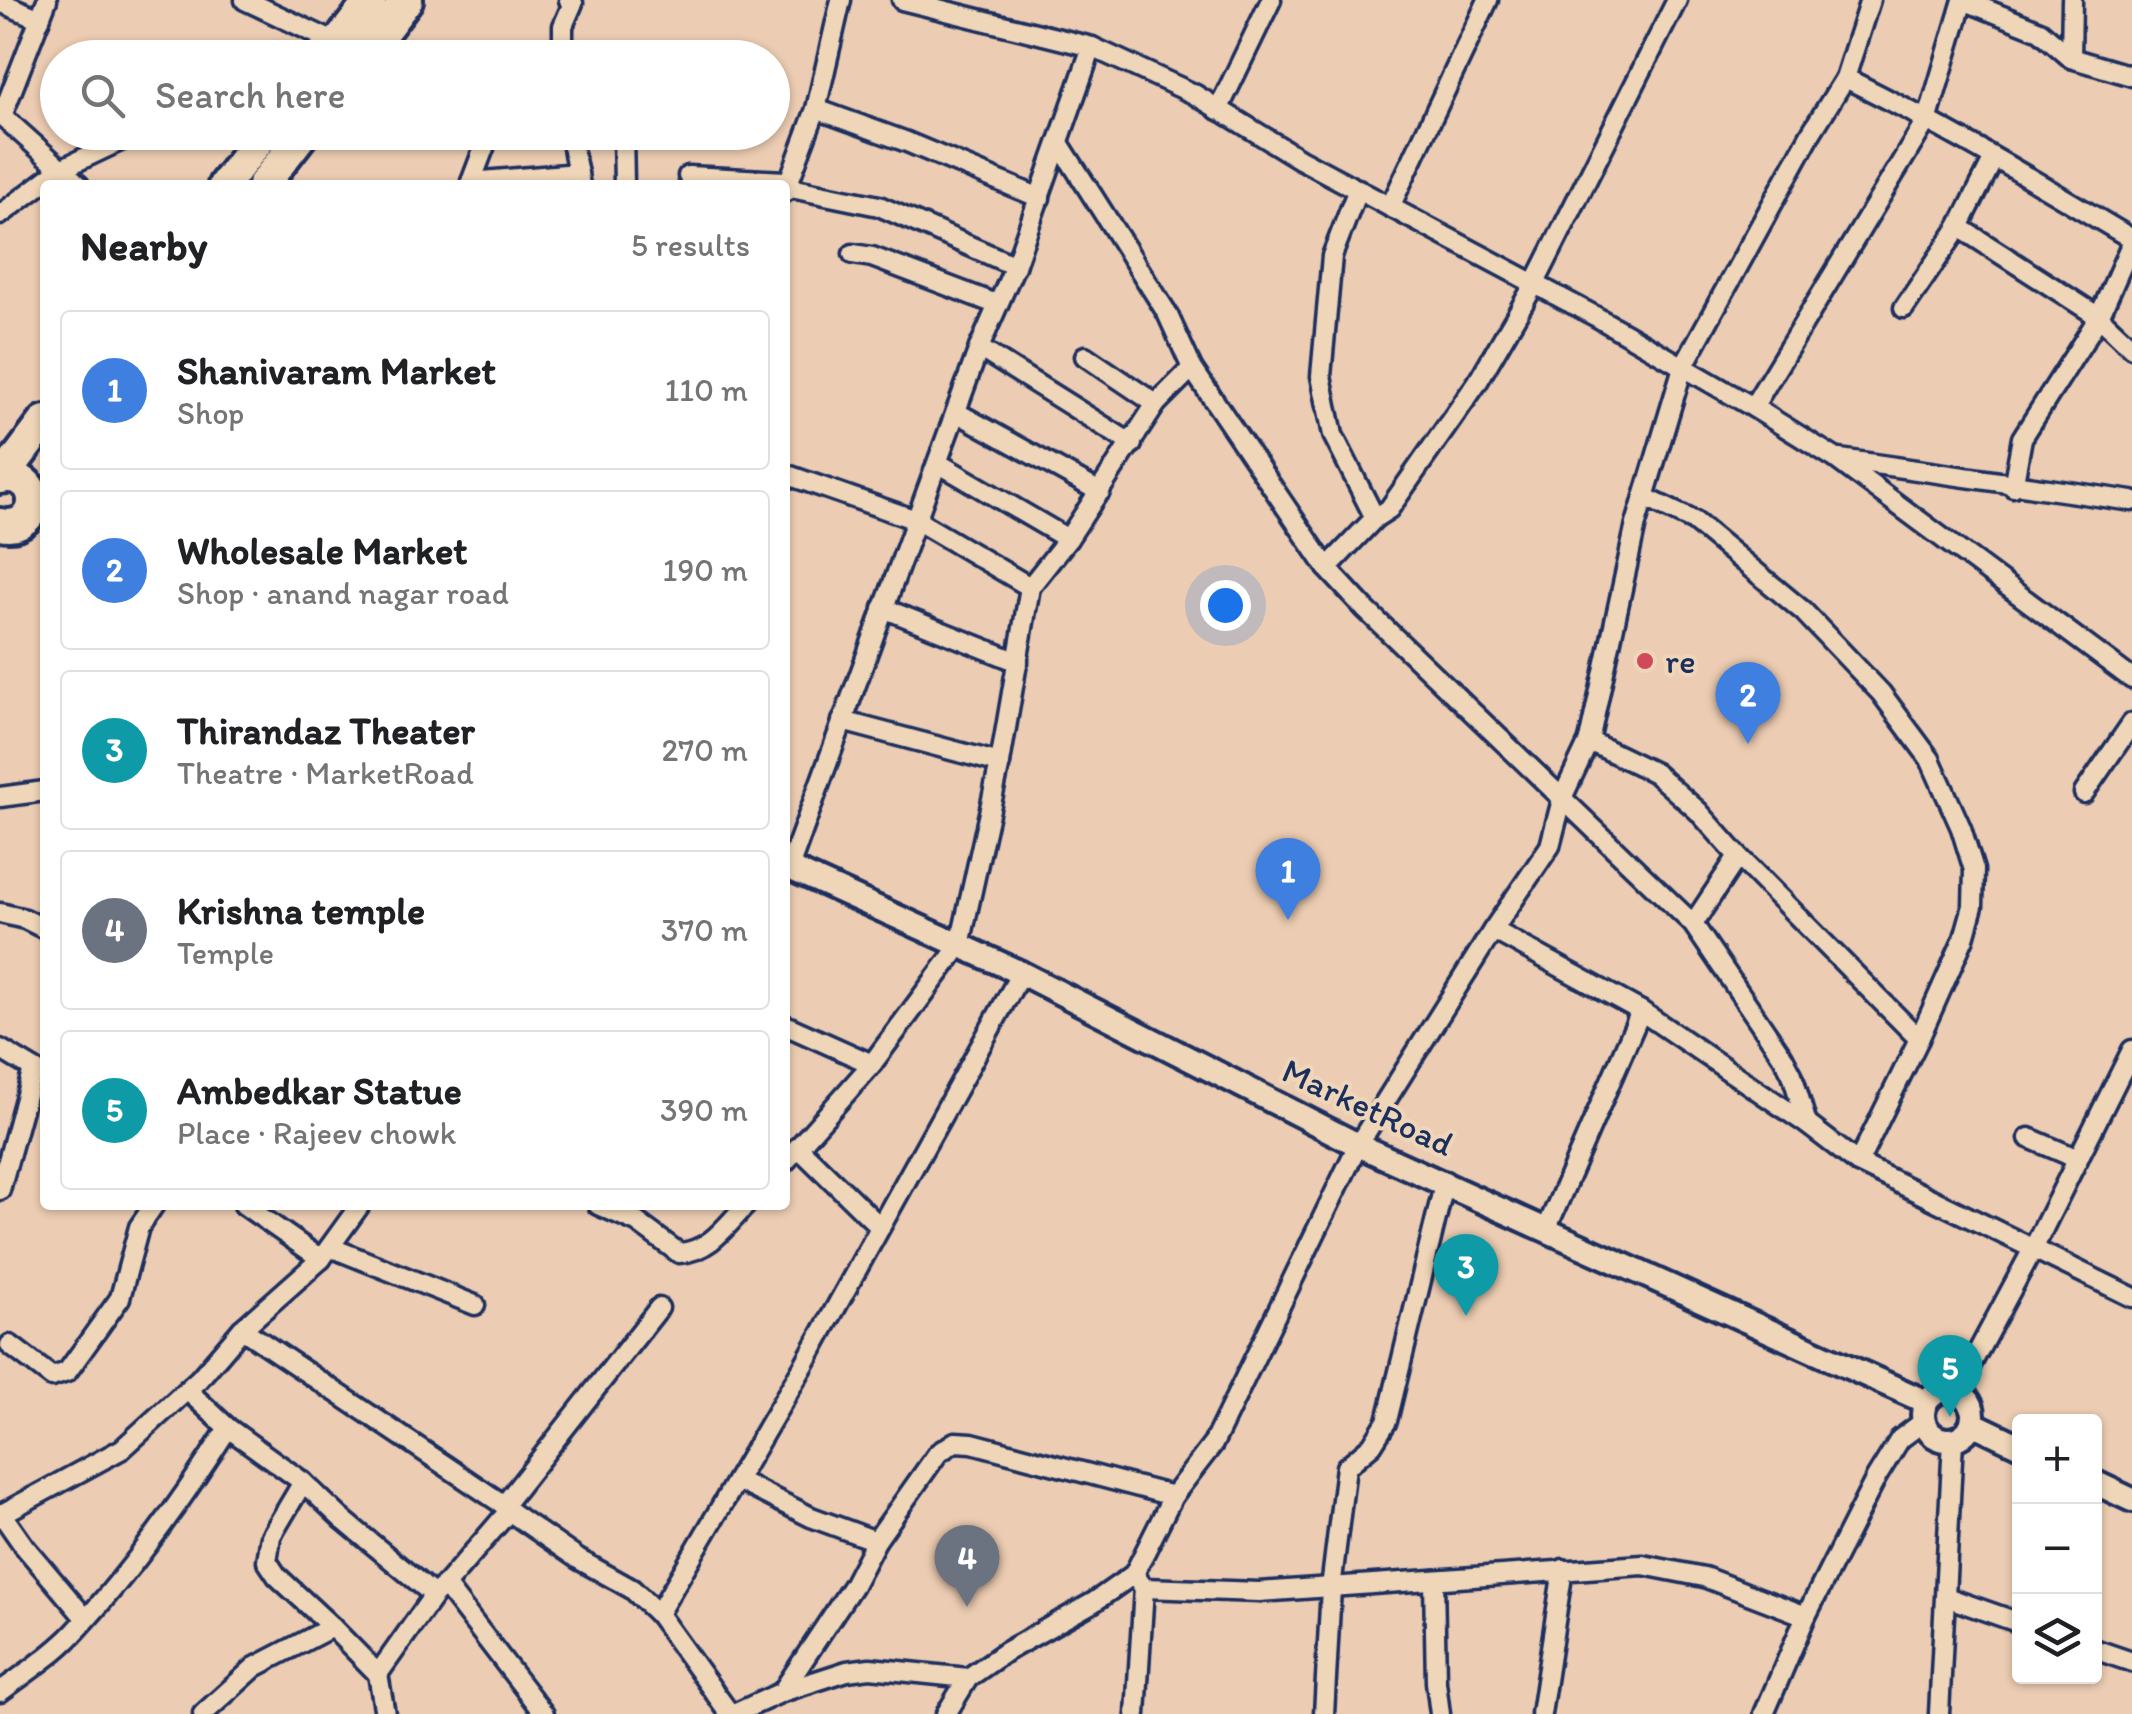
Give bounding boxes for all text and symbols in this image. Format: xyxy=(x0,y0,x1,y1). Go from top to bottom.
search box xyxy=(40,40,790,150)
icon: search xyxy=(75,68,130,123)
text: Search here xyxy=(155,72,346,118)
text: Nearby xyxy=(80,220,207,271)
text: 5 results xyxy=(631,226,750,264)
text: Shanivaram Market xyxy=(177,348,496,394)
text: 1 xyxy=(107,371,122,409)
text: 110 m xyxy=(664,371,748,409)
text: Shop xyxy=(177,394,244,432)
text: Wholesale Market xyxy=(177,528,468,574)
text: 2 xyxy=(106,551,123,589)
text: 190 m xyxy=(663,551,748,589)
text: Shop · anand nagar road xyxy=(177,574,509,612)
your location xyxy=(1200,580,1251,631)
place label: re xyxy=(1665,640,1696,682)
marker: re xyxy=(1634,650,1656,672)
pin: 2 xyxy=(1716,662,1780,744)
text: Thirandaz Theater xyxy=(177,708,475,754)
text: 3 xyxy=(106,731,123,769)
text: 270 m xyxy=(661,731,748,769)
text: Theatre · MarketRoad xyxy=(177,754,474,792)
pin: 1 xyxy=(1256,838,1320,920)
text: Krishna temple xyxy=(177,888,425,934)
text: 4 xyxy=(105,911,124,949)
text: 370 m xyxy=(661,911,748,949)
text: Temple xyxy=(177,934,274,972)
street label: MarketRoad xyxy=(1276,1049,1460,1165)
text: Ambedkar Statue xyxy=(177,1068,462,1114)
text: 5 xyxy=(106,1091,123,1129)
text: 390 m xyxy=(660,1091,748,1129)
text: Place · Rajeev chowk xyxy=(177,1114,456,1152)
pin: 3 xyxy=(1434,1234,1498,1316)
pin: 5 xyxy=(1918,1334,1982,1417)
map controls xyxy=(2012,1414,2102,1684)
button: + xyxy=(2012,1414,2102,1504)
button: − xyxy=(2012,1504,2102,1594)
pin: 4 xyxy=(934,1524,1000,1607)
button: layers xyxy=(2012,1594,2102,1684)

